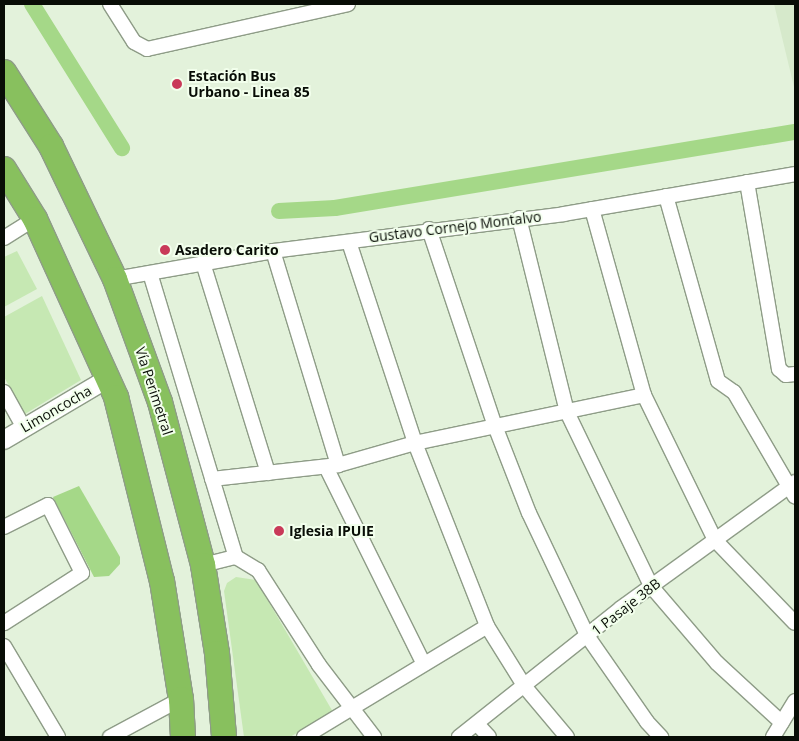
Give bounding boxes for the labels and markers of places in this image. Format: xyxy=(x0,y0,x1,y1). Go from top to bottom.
place label: Estación Bus Urbano - Linea 85 xyxy=(188,68,310,100)
marker: Estación Bus Urbano - Linea 85 xyxy=(170,77,184,91)
place label: Asadero Carito xyxy=(175,242,279,258)
marker: Asadero Carito xyxy=(159,244,171,256)
place label: Iglesia IPUIE xyxy=(289,523,374,539)
marker: Iglesia IPUIE xyxy=(273,525,285,537)

